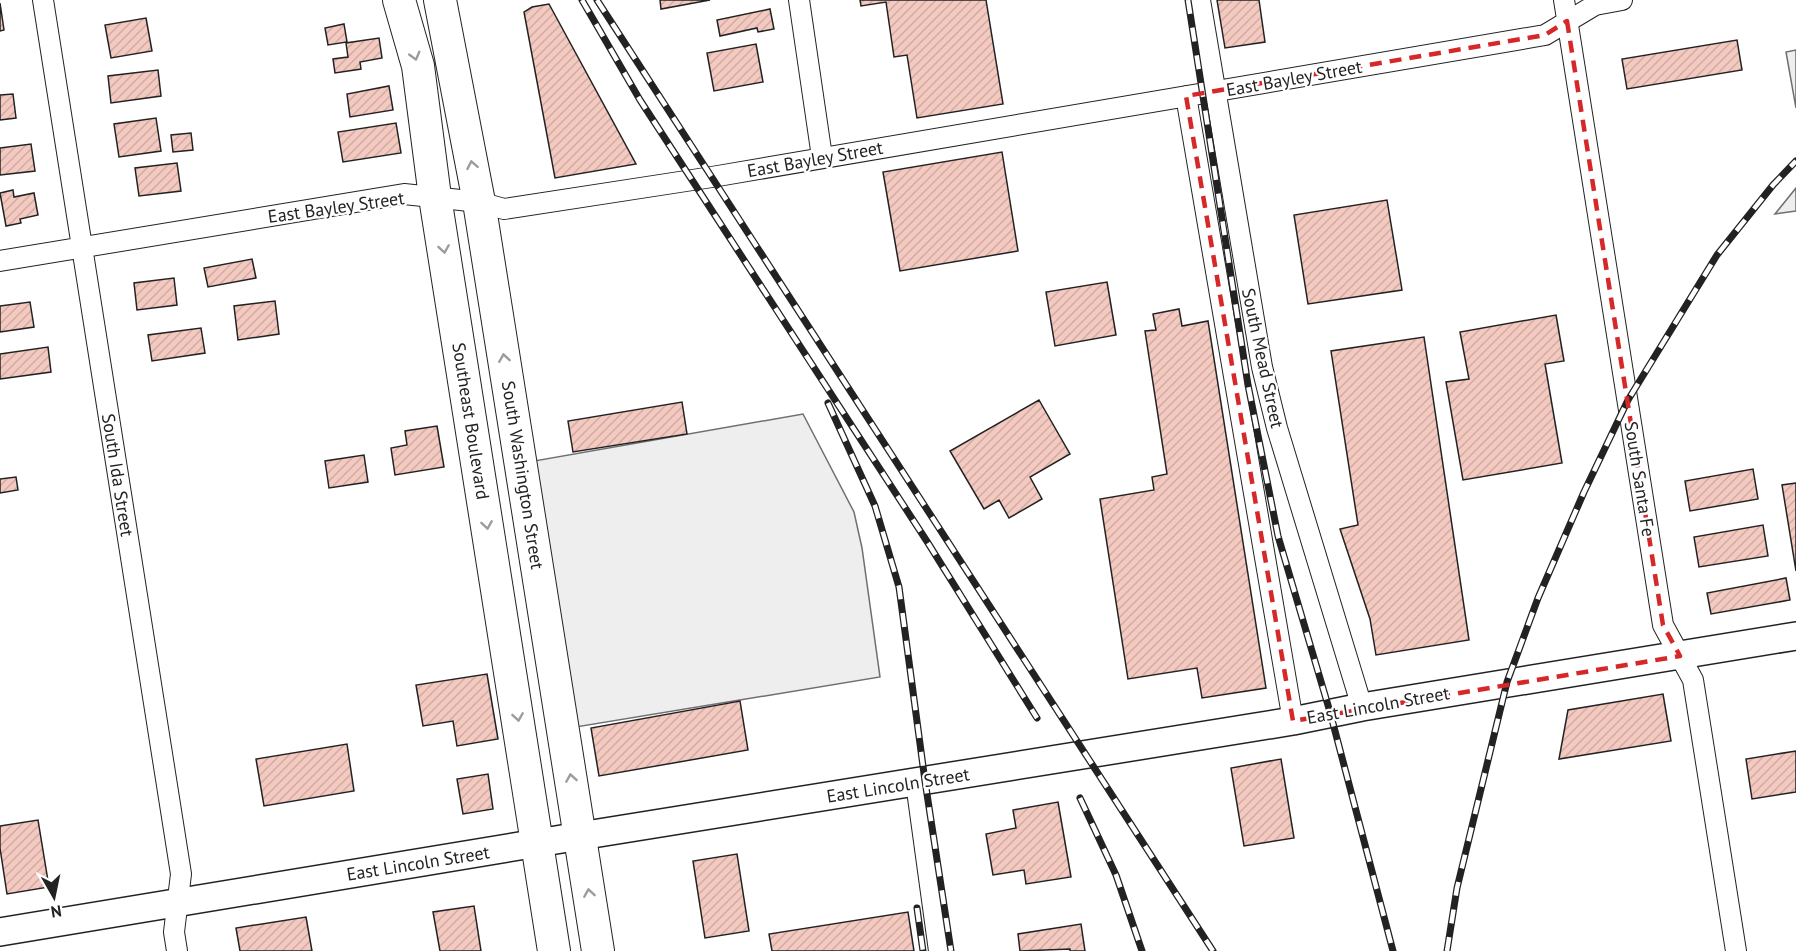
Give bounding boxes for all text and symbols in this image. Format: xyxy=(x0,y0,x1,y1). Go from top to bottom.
one-way arrow xyxy=(408,50,420,61)
street label: East Bayley Street xyxy=(1224,55,1364,101)
street label: East Bayley Street xyxy=(745,136,885,182)
one-way arrow xyxy=(466,161,479,171)
street label: East Bayley Street xyxy=(266,186,406,228)
one-way arrow xyxy=(437,245,449,254)
street label: South Mead Street xyxy=(1237,286,1289,430)
street label: Southeast Boulevard xyxy=(447,341,495,501)
one-way arrow xyxy=(498,353,510,362)
street label: South Washington Street xyxy=(497,379,549,571)
street label: South Ida Street xyxy=(97,412,139,538)
street label: South Santa Fe xyxy=(1620,420,1660,538)
one-way arrow xyxy=(481,520,493,529)
street label: East Lincoln Street xyxy=(1305,681,1451,729)
one-way arrow xyxy=(511,713,523,722)
street label: East Lincoln Street xyxy=(825,762,971,808)
one-way arrow xyxy=(566,774,578,783)
street label: East Lincoln Street xyxy=(345,840,491,886)
north arrow xyxy=(24,867,84,927)
one-way arrow xyxy=(584,889,596,898)
text: N xyxy=(50,901,63,923)

